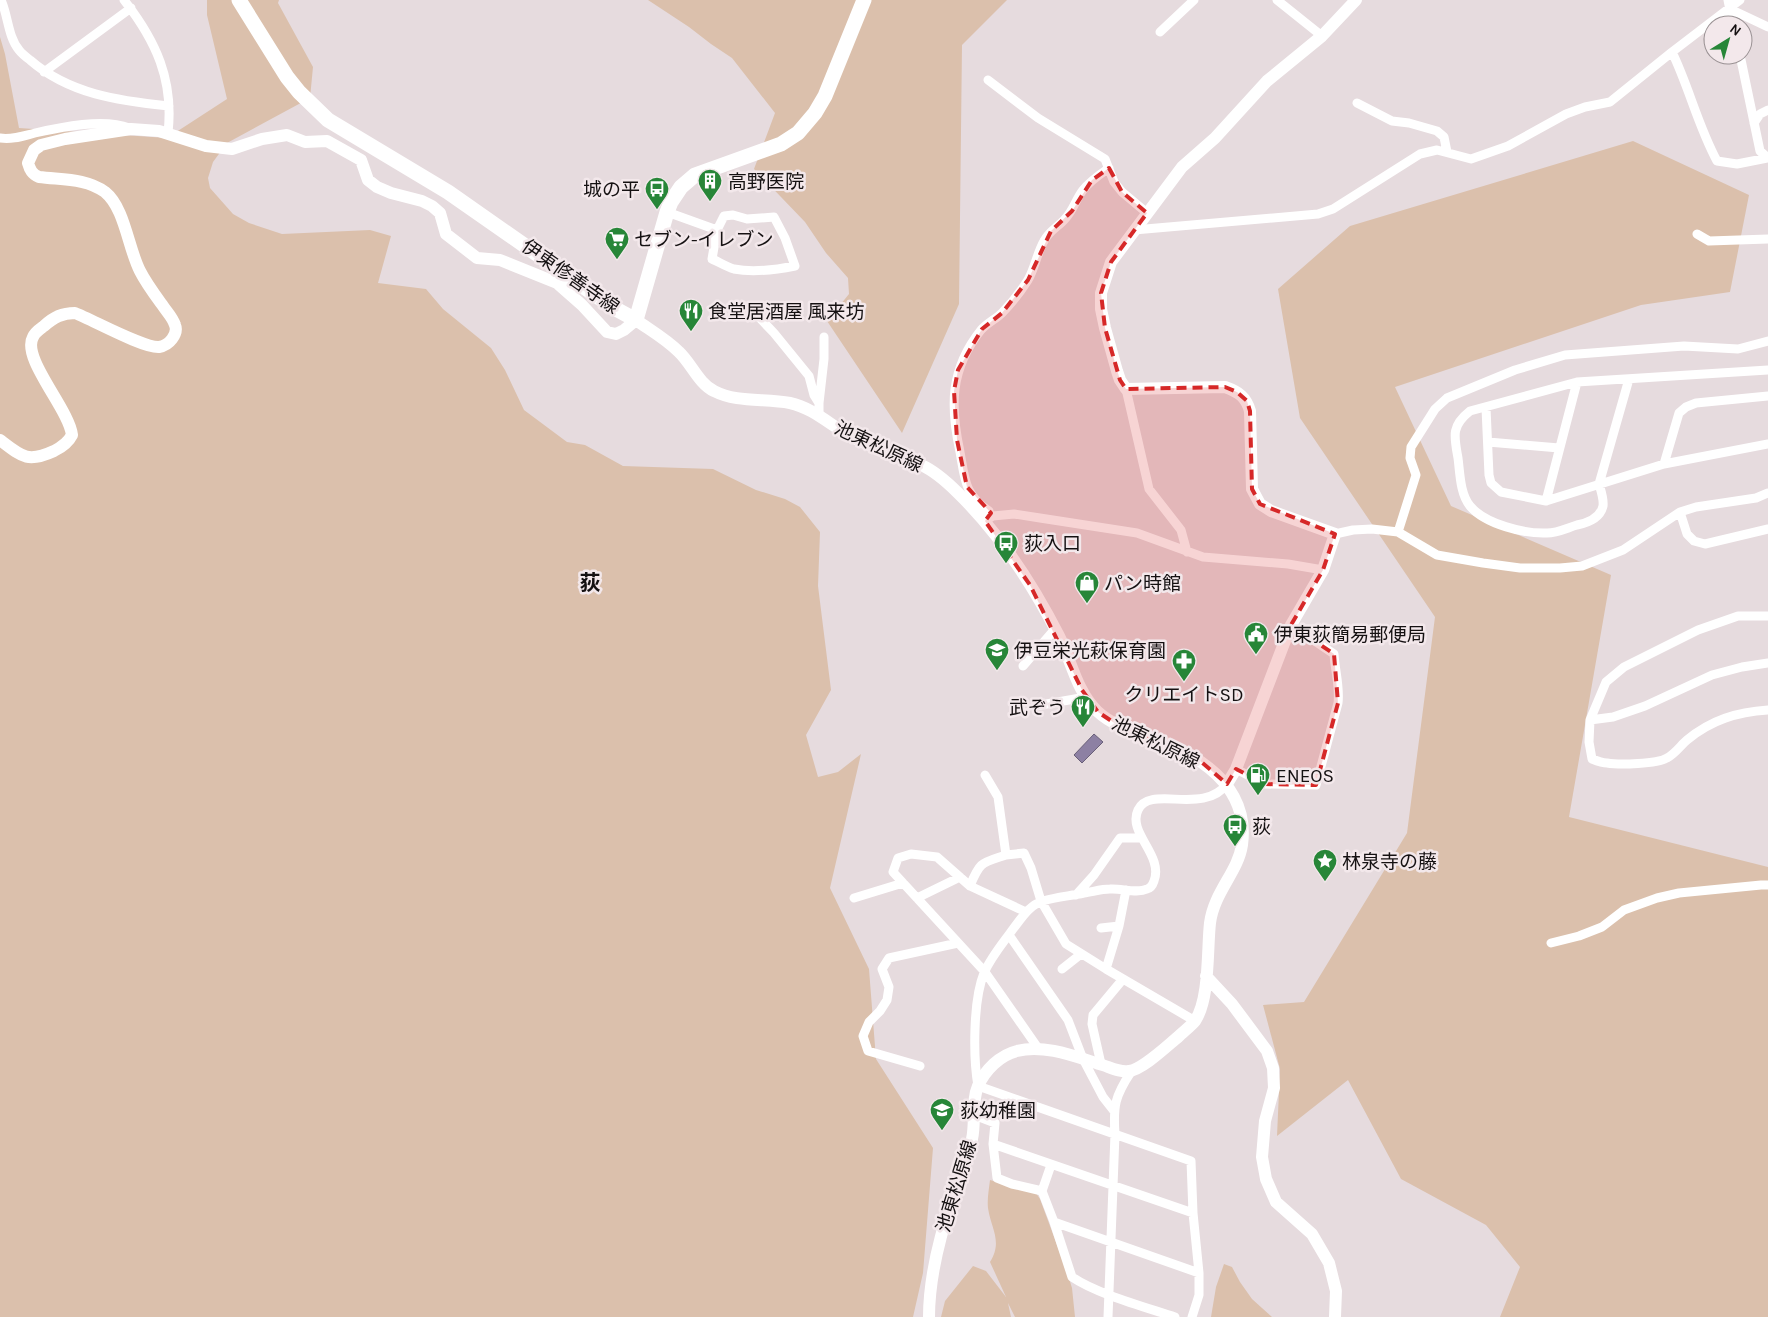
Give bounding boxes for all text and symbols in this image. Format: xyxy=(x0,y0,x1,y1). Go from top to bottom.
north arrow xyxy=(1703,15,1753,65)
text: N xyxy=(1726,20,1745,40)
building icon: 高野医院 xyxy=(697,168,723,202)
place label: 高野医院 xyxy=(728,171,804,193)
bus stop icon: 城の平 xyxy=(644,176,670,210)
place label: 城の平 xyxy=(583,179,640,201)
supermarket icon: セブン-イレブン xyxy=(604,226,630,260)
place label: セブン-イレブン xyxy=(634,229,774,251)
street label: 伊東修善寺線 xyxy=(517,235,623,319)
restaurant icon: 食堂居酒屋 風来坊 xyxy=(678,298,704,332)
place label: 食堂居酒屋 風来坊 xyxy=(708,301,865,323)
street label: 池東松原線 xyxy=(831,417,926,477)
bus stop icon: 荻入口 xyxy=(993,530,1019,564)
place label: 荻入口 xyxy=(1024,533,1081,555)
shop icon: パン時館 xyxy=(1074,570,1100,604)
district label: 荻 xyxy=(580,571,601,595)
place label: パン時館 xyxy=(1104,573,1181,595)
public building icon: 伊東荻簡易郵便局 xyxy=(1243,621,1269,655)
place label: 伊東荻簡易郵便局 xyxy=(1274,624,1426,646)
school or university icon: 伊豆栄光萩保育園 xyxy=(984,637,1010,671)
place label: 伊豆栄光萩保育園 xyxy=(1014,640,1166,662)
pharmacy icon: クリエイトSD xyxy=(1171,648,1197,682)
place label: クリエイトSD xyxy=(1124,684,1244,706)
restaurant icon: 武ぞう xyxy=(1070,694,1096,728)
place label: 武ぞう xyxy=(1009,697,1066,719)
street label: 池東松原線 xyxy=(1108,712,1203,774)
fuel station icon: ENEOS xyxy=(1245,762,1271,796)
place label: ENEOS xyxy=(1276,765,1334,787)
bus stop icon: 荻 xyxy=(1222,813,1248,847)
place label: 荻 xyxy=(1252,816,1271,838)
place icon: 林泉寺の藤 xyxy=(1312,848,1338,882)
place label: 林泉寺の藤 xyxy=(1342,851,1437,873)
school or university icon: 荻幼稚園 xyxy=(929,1097,955,1131)
place label: 荻幼稚園 xyxy=(960,1100,1036,1122)
street label: 池東松原線 xyxy=(933,1138,981,1235)

